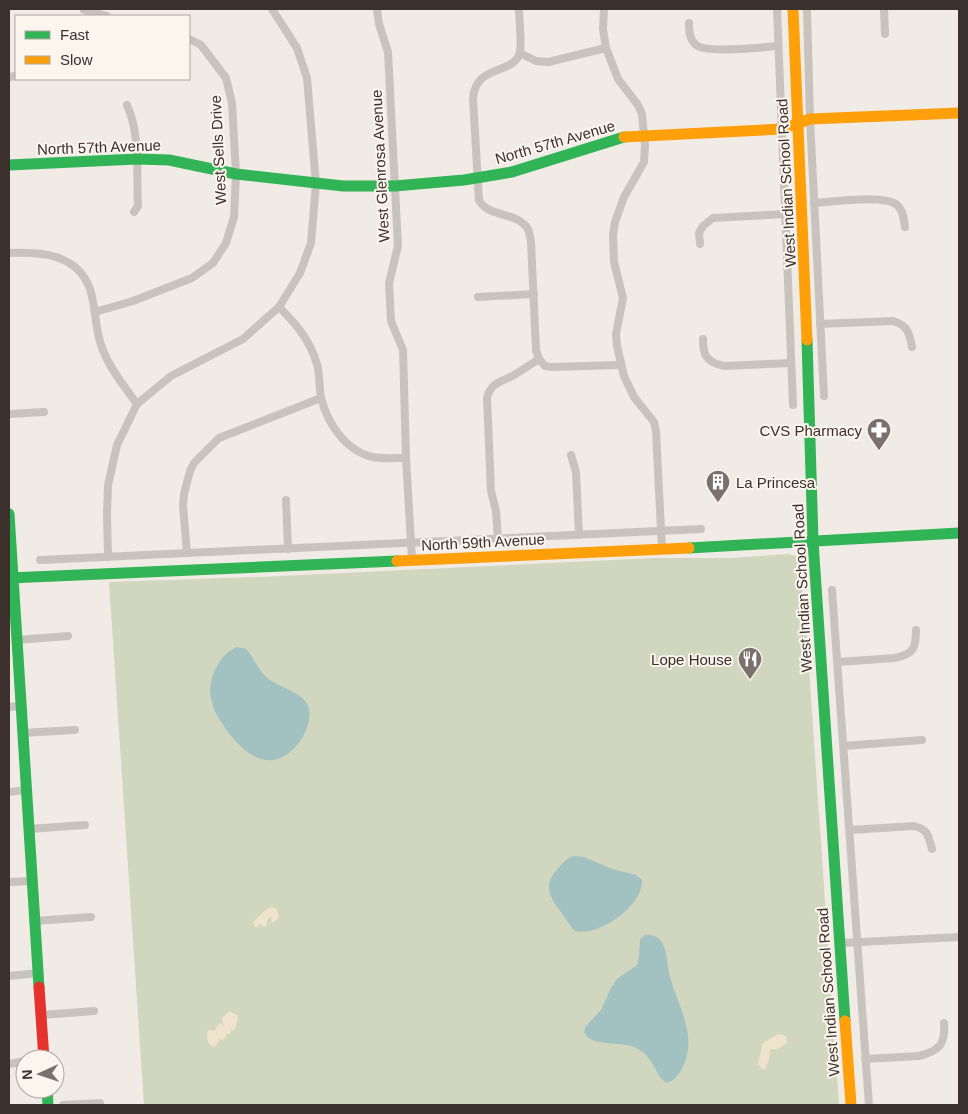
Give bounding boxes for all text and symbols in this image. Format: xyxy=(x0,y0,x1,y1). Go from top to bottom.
legend xyxy=(15,15,190,80)
text: Fast xyxy=(60,26,90,43)
text: Slow xyxy=(60,51,93,68)
street label: West Glenrosa Avenue xyxy=(368,89,392,243)
street label: West Sells Drive xyxy=(207,95,229,205)
street label: West Indian School Road xyxy=(773,98,799,268)
street label: North 57th Avenue xyxy=(493,117,617,167)
street label: North 57th Avenue xyxy=(37,136,161,158)
pharmacy icon: CVS Pharmacy xyxy=(866,417,892,451)
place label: CVS Pharmacy xyxy=(759,422,862,439)
building icon: La Princesa xyxy=(705,469,731,503)
place label: La Princesa xyxy=(736,474,816,491)
street label: West Indian School Road xyxy=(789,503,815,673)
street label: North 59th Avenue xyxy=(421,530,545,554)
restaurant icon: Lope House xyxy=(737,646,763,680)
place label: Lope House xyxy=(651,651,732,668)
street label: West Indian School Road xyxy=(814,907,842,1077)
north arrow xyxy=(15,1049,65,1099)
text: N xyxy=(19,1069,35,1080)

